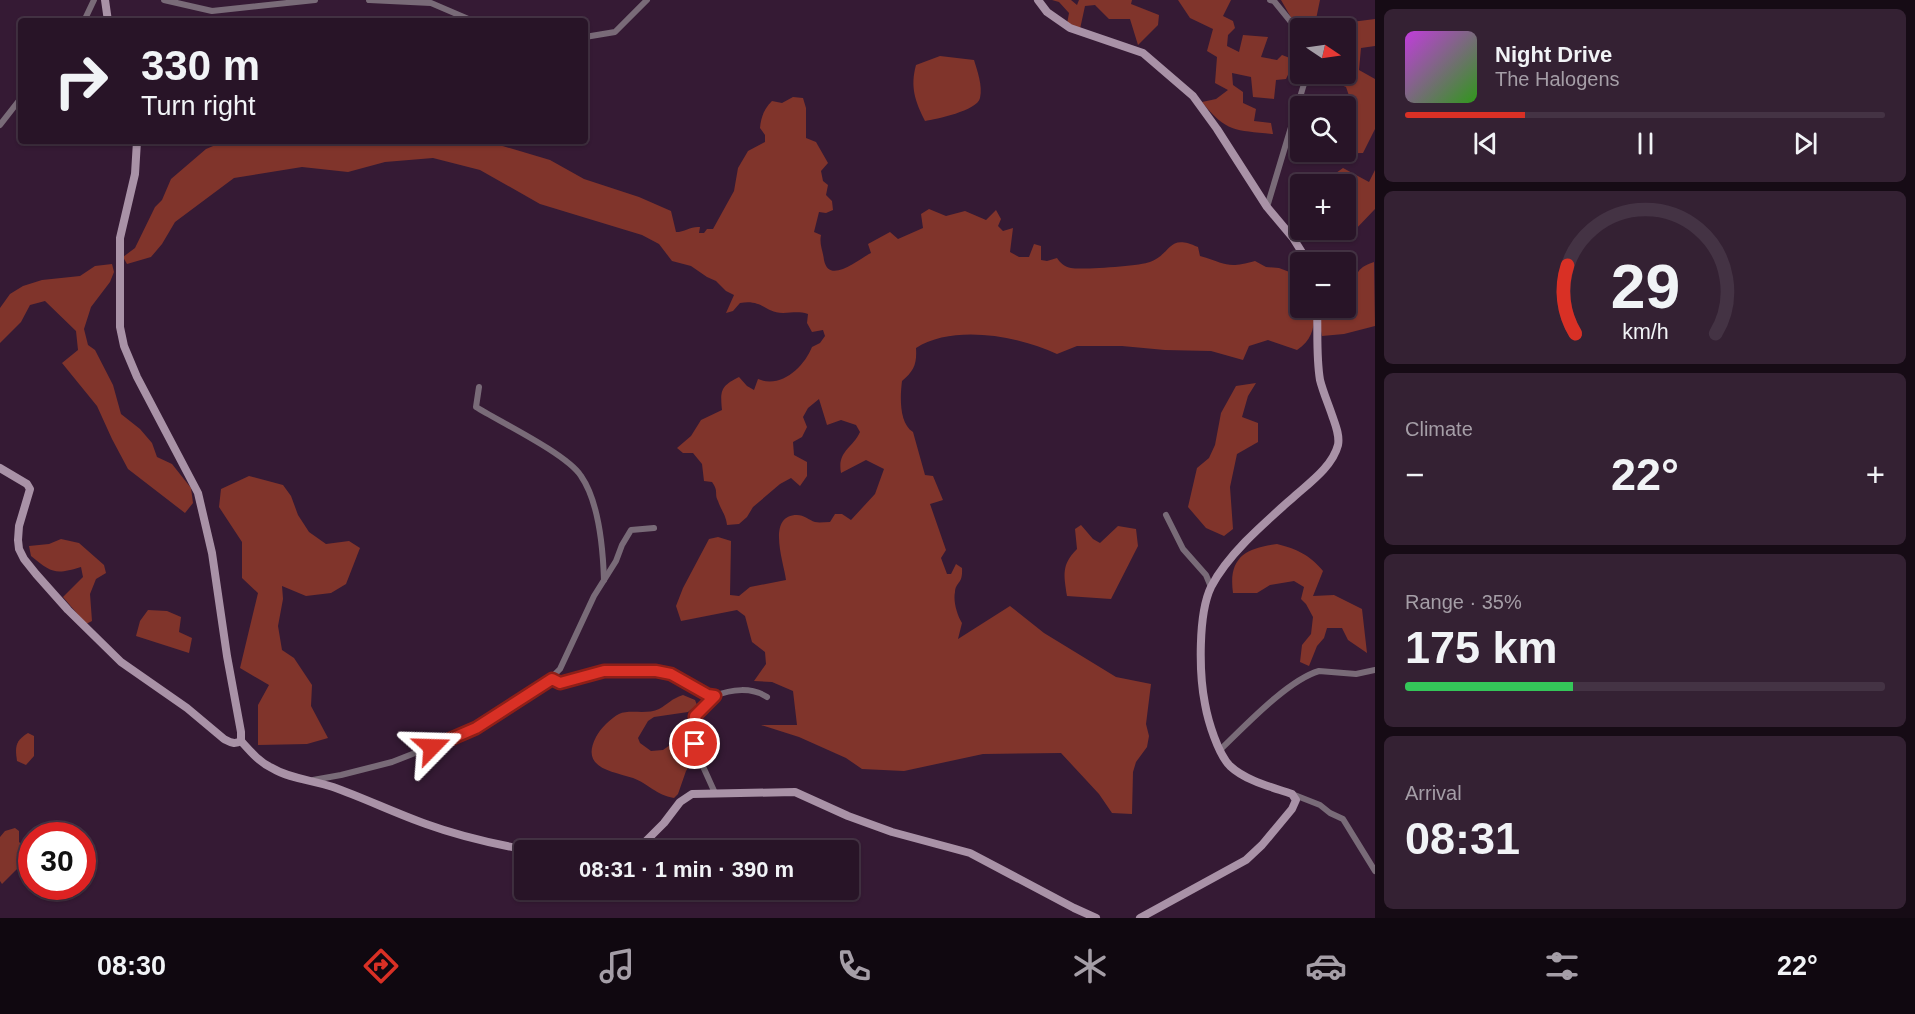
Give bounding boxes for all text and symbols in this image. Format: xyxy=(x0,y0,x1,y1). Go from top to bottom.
north arrow xyxy=(1290,18,1356,84)
map controls xyxy=(1290,18,1356,318)
icon: right xyxy=(42,42,120,120)
text: 330 m xyxy=(141,42,260,89)
text: Night Drive xyxy=(1495,42,1612,67)
text: The Halogens xyxy=(1495,68,1620,90)
text: Turn right xyxy=(141,91,256,121)
button: search xyxy=(1290,96,1356,162)
icon: previous xyxy=(1469,127,1502,160)
icon: pause xyxy=(1629,127,1662,160)
icon: next xyxy=(1789,127,1822,160)
button: + xyxy=(1290,174,1356,240)
button: − xyxy=(1290,252,1356,318)
text: 29 xyxy=(1610,252,1680,321)
text: km/h xyxy=(1622,321,1668,345)
text: Climate xyxy=(1405,418,1473,440)
text: 22° xyxy=(1611,449,1679,500)
text: − xyxy=(1405,456,1424,493)
text: + xyxy=(1866,456,1885,493)
text: Range · 35% xyxy=(1405,591,1522,613)
text: 175 km xyxy=(1405,622,1558,673)
position arrow xyxy=(400,715,464,779)
pin xyxy=(669,718,720,769)
icon: arrive xyxy=(678,727,711,760)
text: Arrival xyxy=(1405,782,1462,804)
text: 08:31 xyxy=(1405,813,1520,864)
speed limit sign: 30 xyxy=(18,822,96,900)
text: 08:31 · 1 min · 390 m xyxy=(579,857,794,882)
icon: directions xyxy=(360,945,402,987)
icon: music xyxy=(596,945,638,987)
icon: phone xyxy=(833,945,875,987)
icon: climate xyxy=(1069,945,1111,987)
icon: car xyxy=(1305,945,1347,987)
icon: filters xyxy=(1541,945,1583,987)
text: 08:30 xyxy=(97,951,166,981)
text: 22° xyxy=(1777,951,1818,981)

